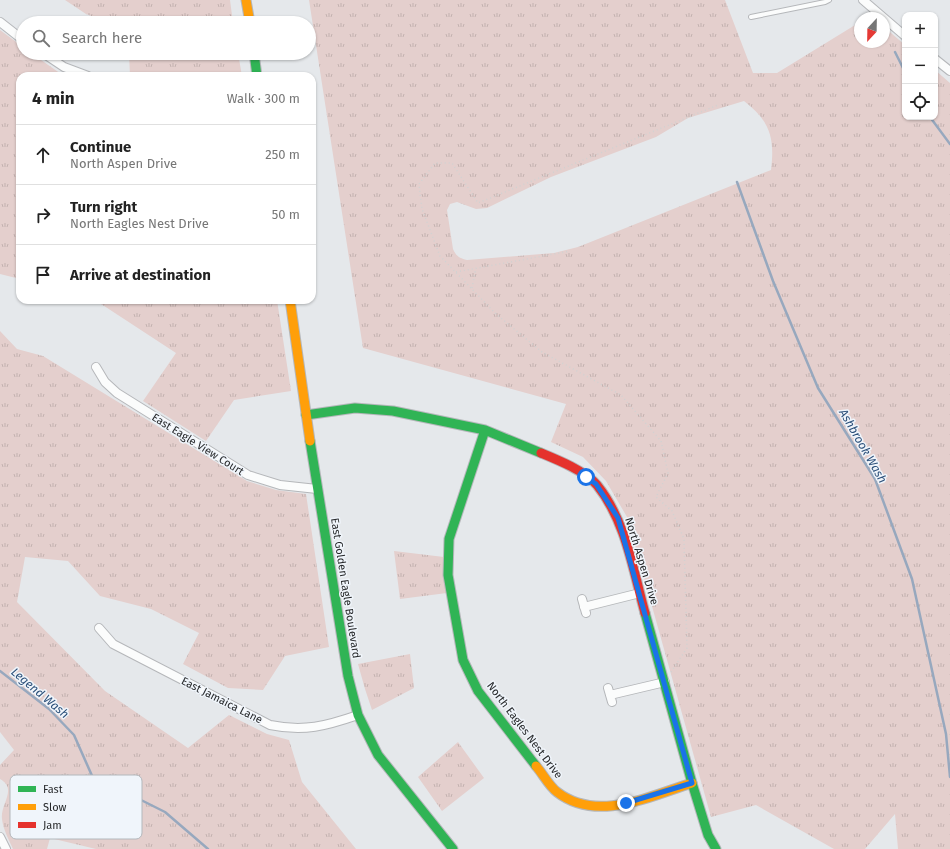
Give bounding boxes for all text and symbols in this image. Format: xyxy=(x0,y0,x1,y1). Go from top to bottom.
north arrow xyxy=(854,12,890,48)
map controls xyxy=(902,12,938,120)
button: + xyxy=(902,12,938,48)
search box xyxy=(16,16,316,60)
icon: search xyxy=(30,27,52,49)
text: Search here xyxy=(62,29,142,47)
button: − xyxy=(902,48,938,84)
button: locate xyxy=(902,84,938,120)
text: 4 min xyxy=(32,88,75,109)
text: Walk · 300 m xyxy=(227,91,300,106)
text: Continue xyxy=(70,138,131,156)
icon: ahead xyxy=(32,144,54,166)
text: 250 m xyxy=(265,147,300,162)
text: North Aspen Drive xyxy=(70,156,177,171)
text: Turn right xyxy=(70,198,137,216)
icon: right xyxy=(32,204,54,226)
text: 50 m xyxy=(272,207,300,222)
text: North Eagles Nest Drive xyxy=(70,216,209,231)
icon: arrive xyxy=(32,264,54,286)
text: Arrive at destination xyxy=(70,266,211,284)
water label: Ashbrook Wash xyxy=(836,406,890,485)
street label: East Eagle View Court xyxy=(149,411,246,478)
route start xyxy=(577,468,595,486)
street label: North Aspen Drive xyxy=(622,516,661,606)
street label: East Golden Eagle Boulevard xyxy=(328,517,363,659)
water label: Legend Wash xyxy=(8,665,72,721)
street label: East Jamaica Lane xyxy=(179,674,265,727)
street label: North Eagles Nest Drive xyxy=(484,680,565,781)
legend xyxy=(10,775,142,839)
text: Fast xyxy=(43,783,63,796)
route end xyxy=(617,794,635,812)
text: Slow xyxy=(43,801,67,814)
text: Jam xyxy=(43,819,62,832)

